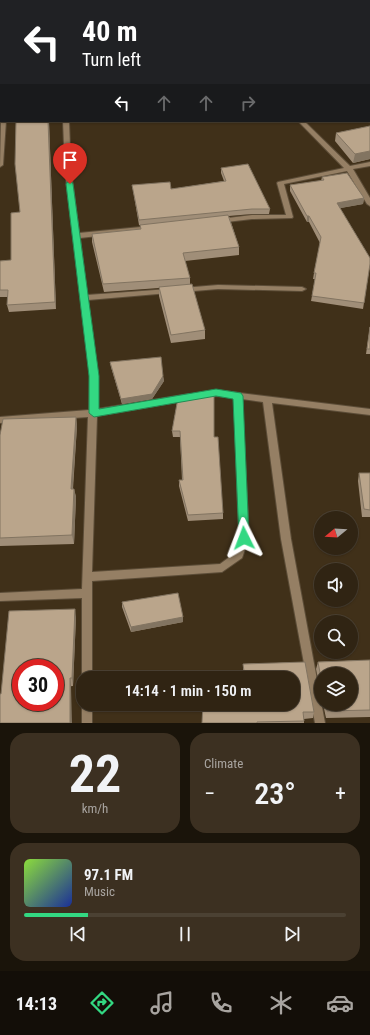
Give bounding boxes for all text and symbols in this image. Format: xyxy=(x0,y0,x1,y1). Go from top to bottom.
text: 40 m xyxy=(82,15,138,48)
icon: left xyxy=(16,16,68,68)
text: Turn left xyxy=(82,49,141,70)
icon: left xyxy=(111,92,133,114)
icon: ahead xyxy=(153,92,175,114)
icon: ahead xyxy=(195,92,217,114)
icon: right xyxy=(237,92,259,114)
pin xyxy=(53,143,87,184)
icon: arrive xyxy=(59,149,81,171)
north arrow xyxy=(314,511,358,555)
map controls xyxy=(314,511,358,711)
position arrow xyxy=(223,517,265,559)
button: sound xyxy=(314,563,358,607)
button: search xyxy=(314,615,358,659)
speed limit sign: 30 xyxy=(12,659,64,711)
button: layers xyxy=(314,667,358,711)
text: 14:14 · 1 min · 150 m xyxy=(125,682,251,700)
text: 22 xyxy=(69,744,121,805)
text: Climate xyxy=(204,756,243,771)
text: 23° xyxy=(254,776,296,811)
text: − xyxy=(204,781,215,806)
text: + xyxy=(335,781,346,806)
text: km/h xyxy=(82,801,108,816)
text: 97.1 FM xyxy=(84,866,133,884)
text: Music xyxy=(84,884,115,899)
icon: previous xyxy=(67,923,89,945)
icon: pause xyxy=(174,923,196,945)
icon: next xyxy=(281,923,303,945)
icon: directions xyxy=(88,989,116,1017)
icon: music xyxy=(148,989,176,1017)
icon: phone xyxy=(207,989,235,1017)
icon: climate xyxy=(267,989,295,1017)
icon: car xyxy=(326,989,354,1017)
text: 14:13 xyxy=(16,993,57,1014)

